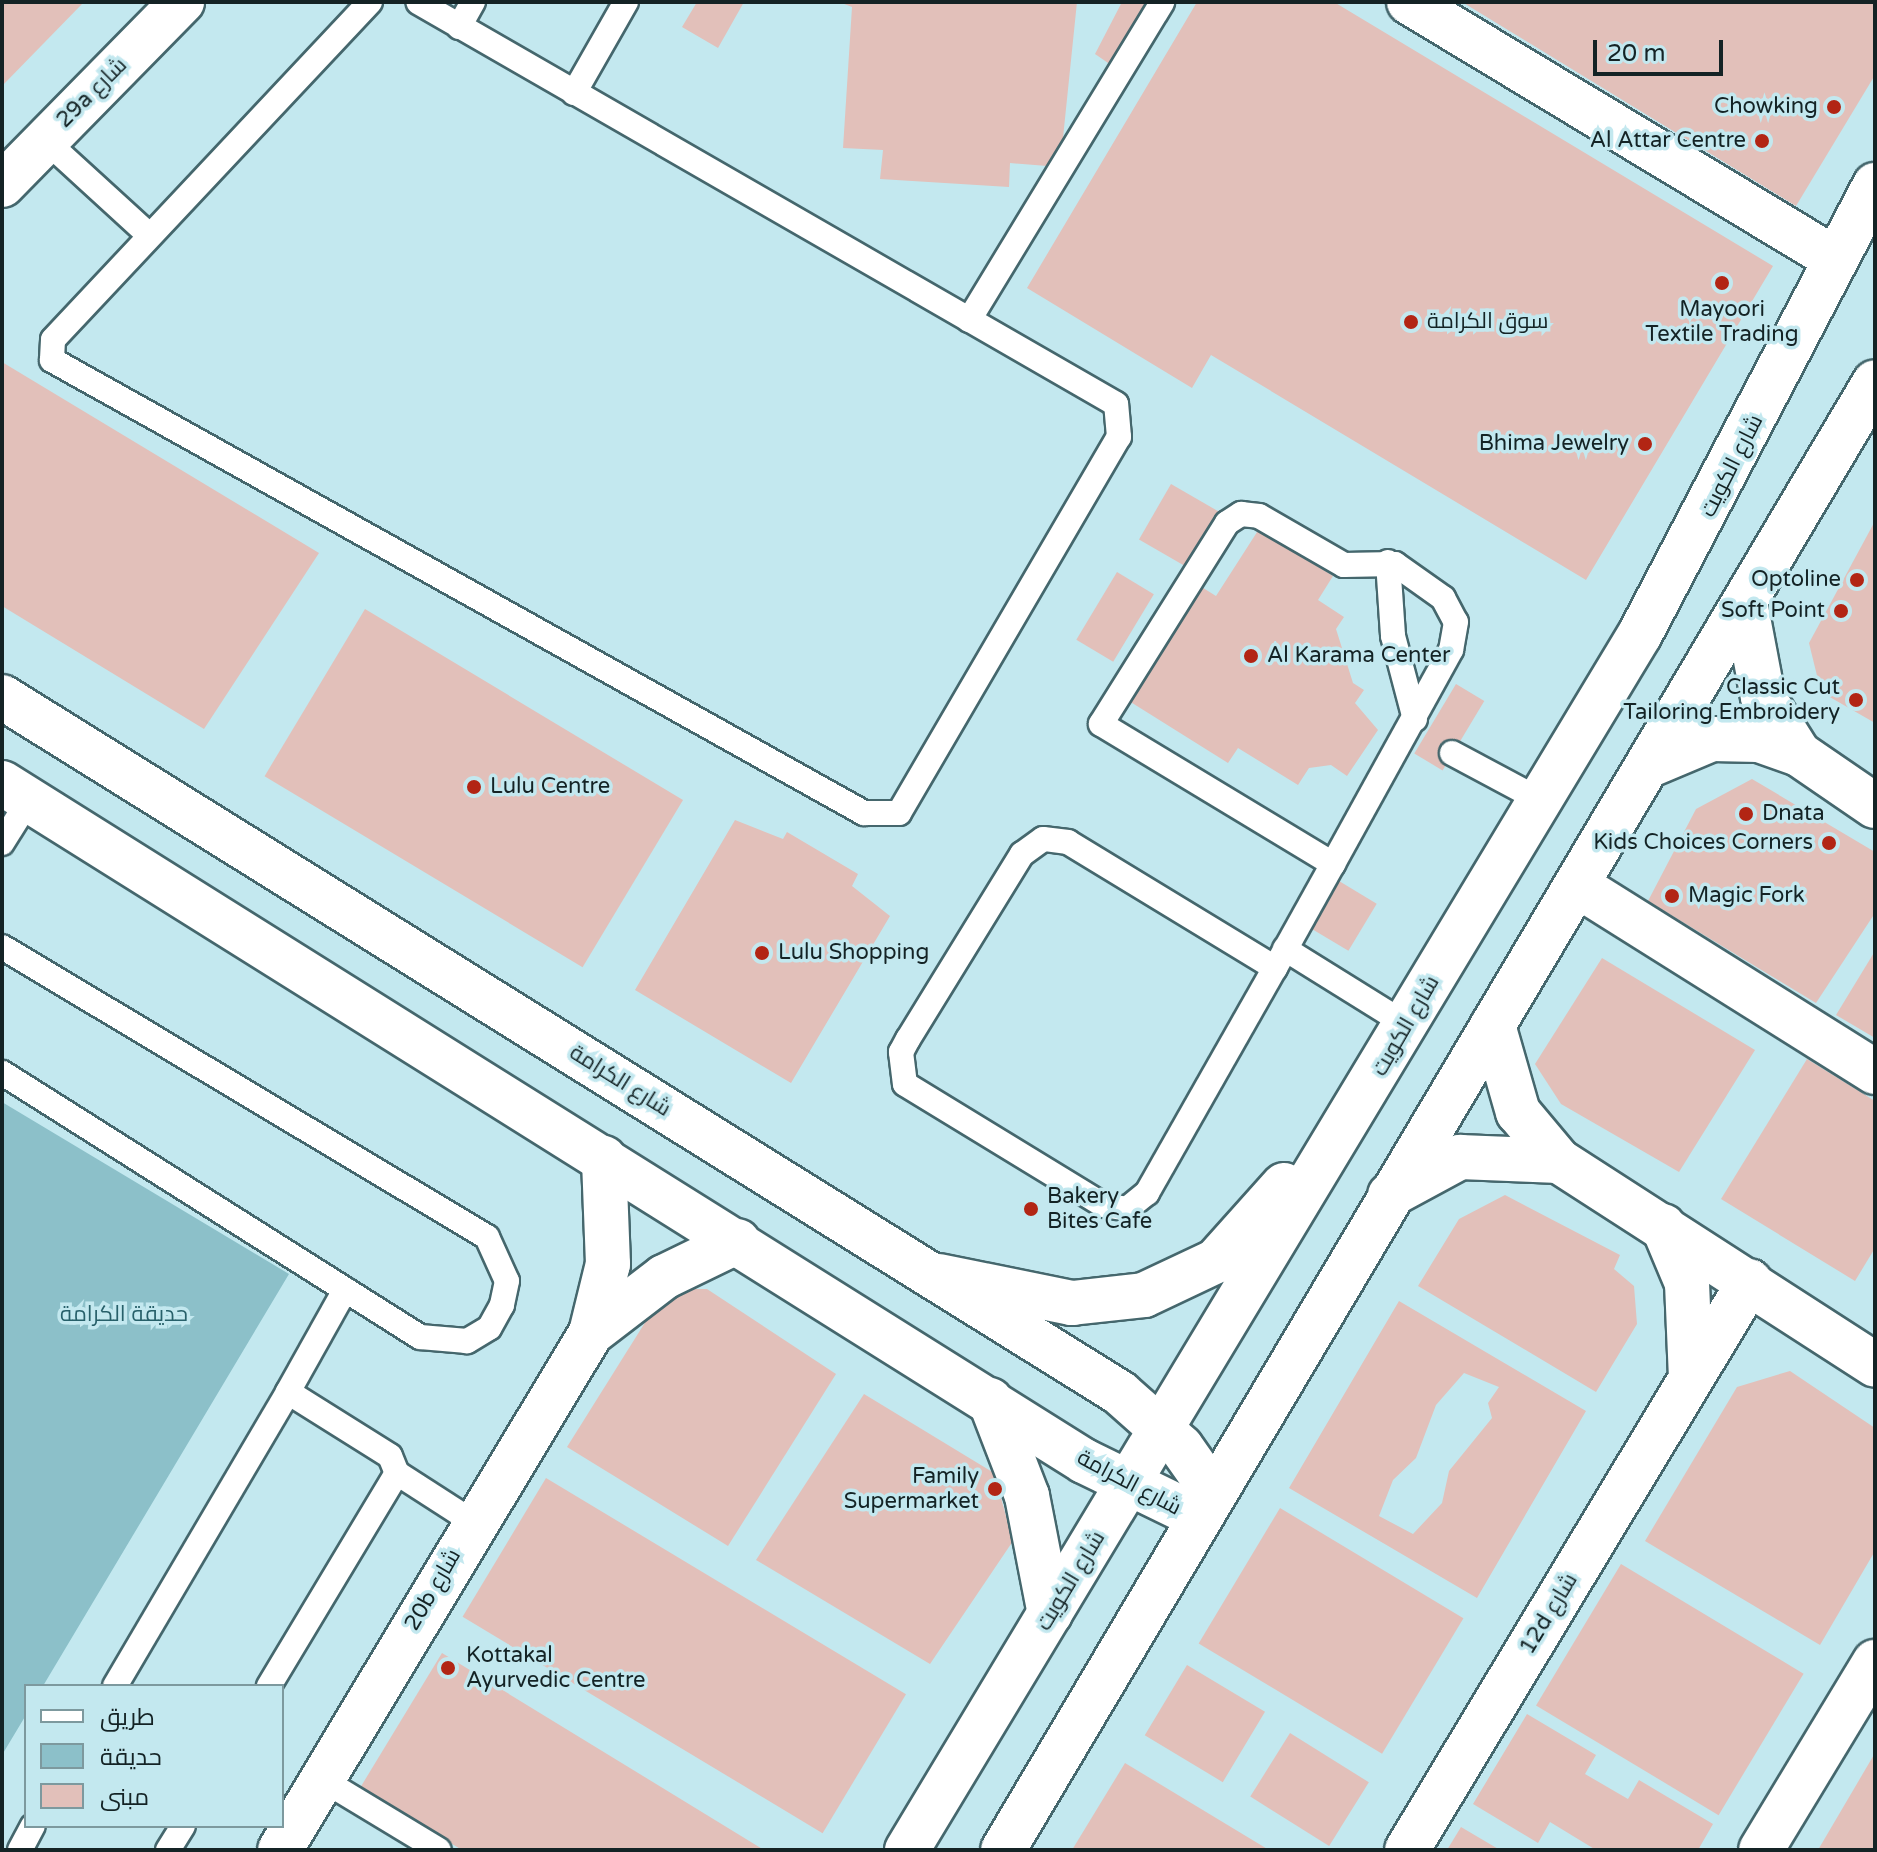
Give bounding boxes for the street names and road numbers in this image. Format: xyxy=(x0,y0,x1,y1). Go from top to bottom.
street label: 29a شارع xyxy=(51,52,133,134)
street label: شارع الكويت xyxy=(1695,410,1769,522)
street label: شارع الكويت xyxy=(1367,971,1445,1081)
street label: شارع الكرامة xyxy=(565,1040,675,1122)
street label: شارع الكرامة xyxy=(1072,1445,1186,1521)
street label: شارع الكويت xyxy=(1031,1526,1111,1636)
street label: 20b شارع xyxy=(399,1544,467,1636)
street label: 12d شارع xyxy=(1515,1569,1583,1659)

